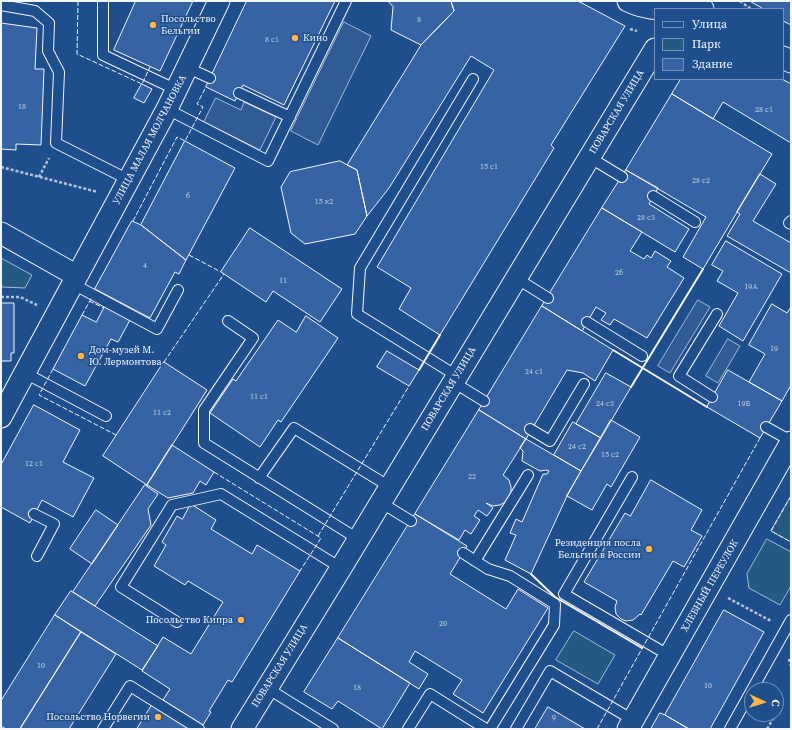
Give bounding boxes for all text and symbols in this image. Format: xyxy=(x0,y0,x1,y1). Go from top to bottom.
legend xyxy=(654,8,784,80)
place label: Посольство Бельгии xyxy=(161,13,216,36)
house number: 8 xyxy=(417,15,421,25)
text: Улица xyxy=(692,16,727,32)
marker: Посольство Бельгии xyxy=(148,20,158,30)
place label: Кино xyxy=(303,32,328,44)
marker: Кино xyxy=(290,33,300,43)
house number: 8 с1 xyxy=(265,35,279,45)
text: Парк xyxy=(692,36,721,52)
text: Здание xyxy=(692,56,733,72)
street label: ПОВАРСКАЯ УЛИЦА xyxy=(587,68,647,156)
street label: УЛИЦА МАЛАЯ МОЛЧАНОВКА xyxy=(111,73,189,207)
house number: 18 xyxy=(18,102,26,112)
house number: 28 с1 xyxy=(755,105,773,115)
house number: 15 с1 xyxy=(480,162,498,172)
house number: 28 с2 xyxy=(692,176,710,186)
house number: 6 xyxy=(186,191,190,201)
house number: 15 к2 xyxy=(315,197,333,207)
house number: 28 с3 xyxy=(637,213,655,223)
house number: 4 xyxy=(143,261,147,271)
house number: 26 xyxy=(615,268,623,278)
house number: 11 xyxy=(279,276,287,286)
house number: 19А xyxy=(744,282,758,292)
place label: Дом-музей М. Ю. Лермонтова xyxy=(89,344,162,368)
house number: 19 xyxy=(770,344,778,354)
street label: ПОВАРСКАЯ УЛИЦА xyxy=(419,345,479,433)
marker: Дом-музей М. Ю. Лермонтова xyxy=(76,351,86,361)
house number: 24 с1 xyxy=(525,367,543,377)
house number: 11 с1 xyxy=(250,392,268,402)
house number: 24 с3 xyxy=(596,399,614,409)
house number: 19Б xyxy=(738,399,750,409)
house number: 11 с2 xyxy=(153,408,171,418)
house number: 24 с2 xyxy=(568,442,586,452)
house number: 15 с2 xyxy=(601,450,619,460)
house number: 12 с1 xyxy=(25,459,43,469)
house number: 22 xyxy=(468,472,476,482)
place label: Резиденция посла Бельгии в России xyxy=(555,537,641,560)
street label: ХЛЕБНЫЙ ПЕРЕУЛОК xyxy=(679,538,741,634)
marker: Резиденция посла Бельгии в России xyxy=(644,544,654,554)
place label: Посольство Кипра xyxy=(146,614,233,626)
marker: Посольство Кипра xyxy=(236,615,246,625)
house number: 20 xyxy=(439,619,447,629)
street label: ПОВАРСКАЯ УЛИЦА xyxy=(249,622,311,710)
house number: 10 xyxy=(37,661,45,671)
house number: 10 xyxy=(704,681,712,691)
north arrow xyxy=(744,682,784,722)
house number: 18 xyxy=(353,683,361,693)
text: С xyxy=(768,699,783,707)
place label: Посольство Норвегии xyxy=(46,711,150,723)
marker: Посольство Норвегии xyxy=(153,712,163,722)
house number: 9 xyxy=(552,713,556,723)

